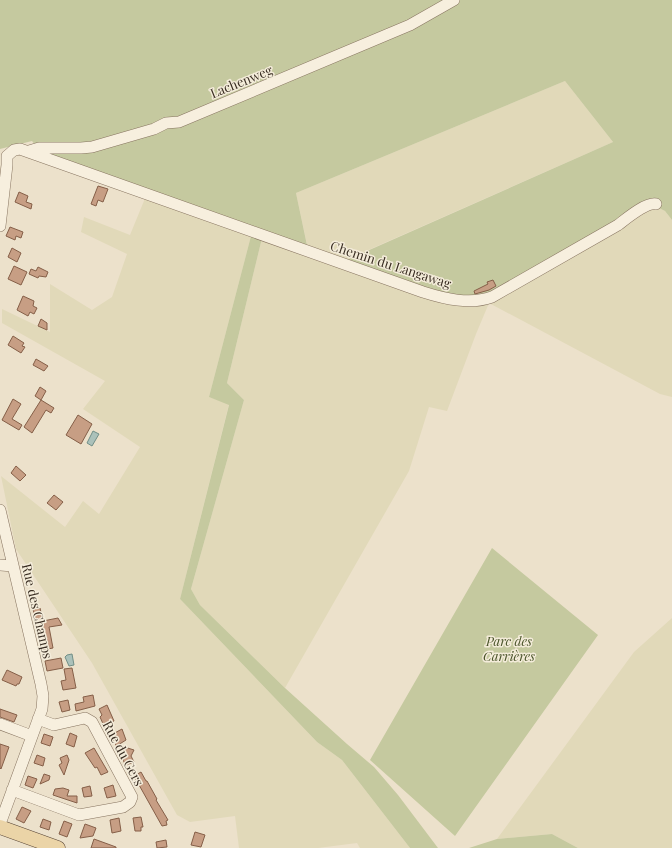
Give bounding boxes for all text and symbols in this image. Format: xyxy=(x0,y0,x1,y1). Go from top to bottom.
street label: Lachenweg xyxy=(207,61,275,101)
street label: Chemin du Langawag xyxy=(328,236,454,292)
street label: Rue des Champs xyxy=(19,562,57,660)
park label: Parc des Carrières xyxy=(483,632,535,664)
street label: Rue du Gers xyxy=(100,717,148,789)

